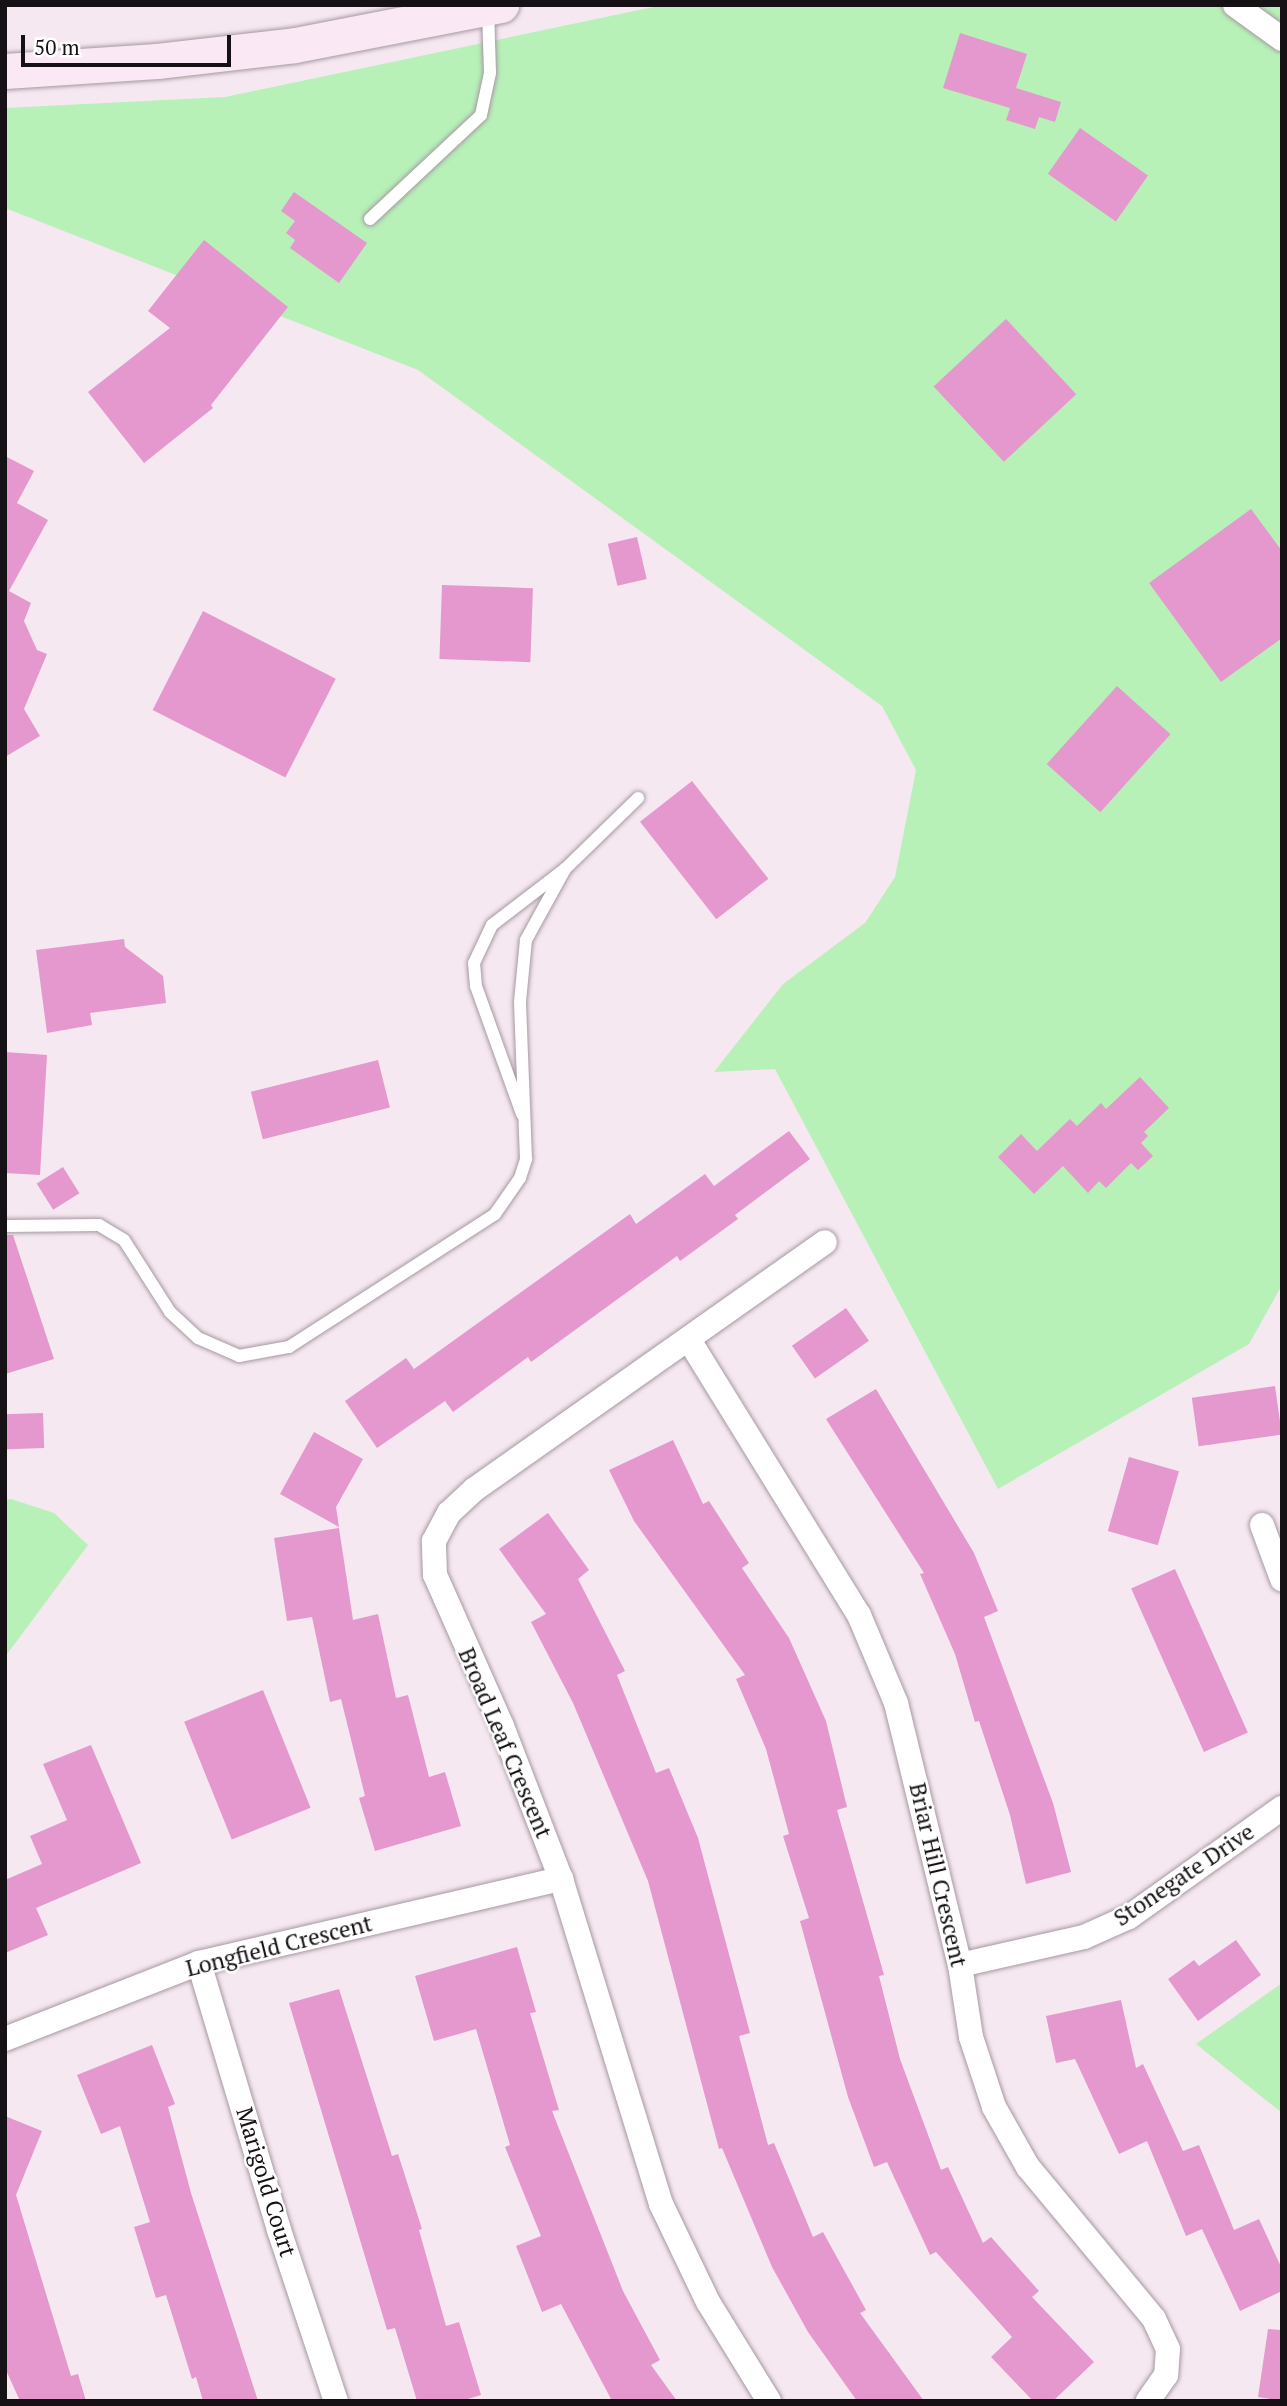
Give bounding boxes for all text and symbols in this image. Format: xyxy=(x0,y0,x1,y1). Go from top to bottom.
scale bar xyxy=(24,21,234,65)
text: 50 m xyxy=(34,33,80,61)
street label: Broad Leaf Crescent xyxy=(452,1644,558,1842)
street label: Briar Hill Crescent xyxy=(903,1780,973,1970)
street label: Stonegate Drive xyxy=(1109,1818,1259,1932)
street label: Longfield Crescent xyxy=(183,1910,375,1982)
street label: Marigold Court xyxy=(230,2104,302,2260)

